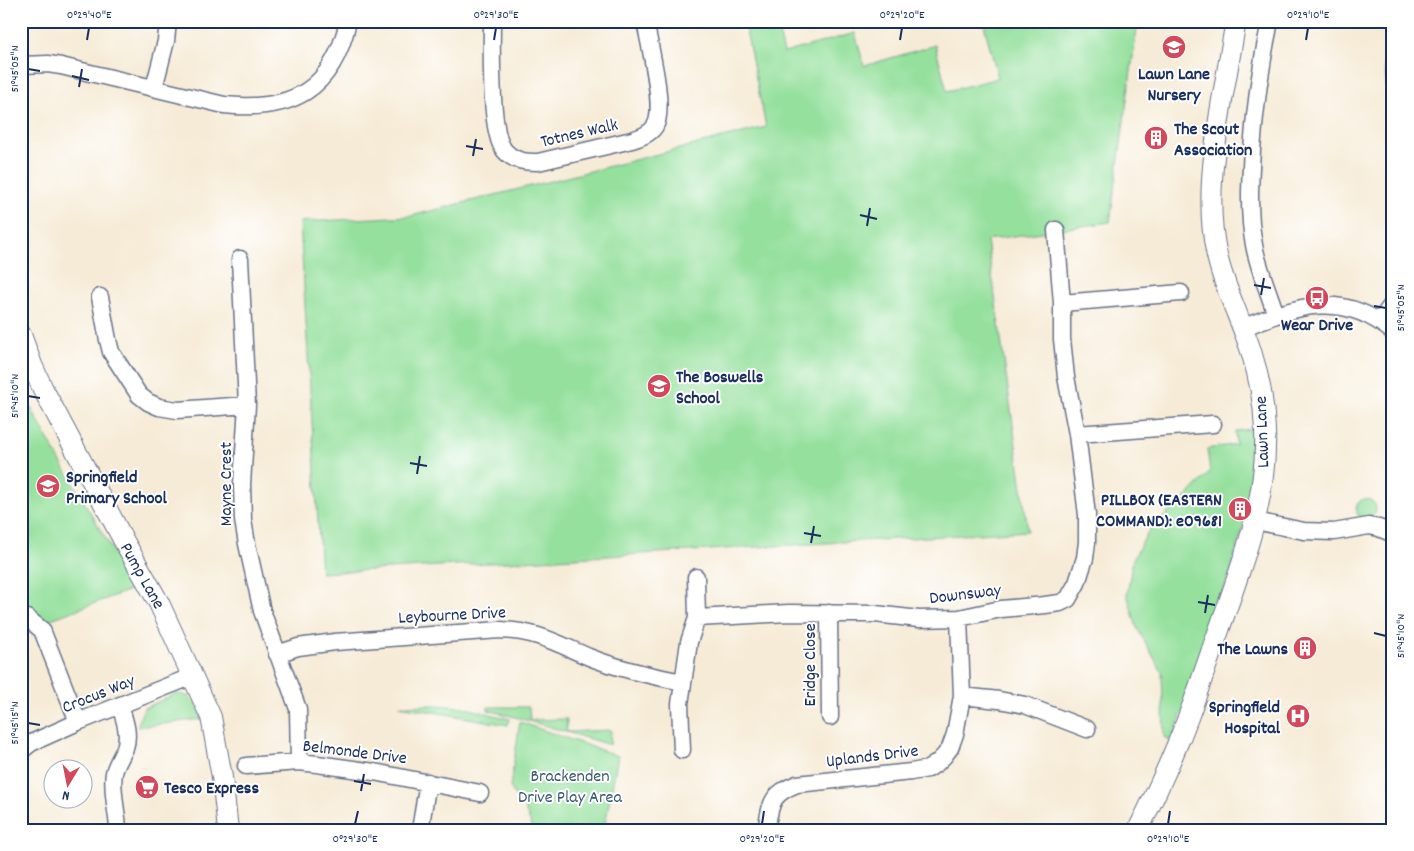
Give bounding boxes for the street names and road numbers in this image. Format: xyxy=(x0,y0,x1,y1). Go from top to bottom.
street label: Totnes Walk xyxy=(538,113,621,155)
street label: Lawn Lane xyxy=(1250,395,1277,468)
street label: Mayne Crest xyxy=(215,441,240,526)
street label: Pump Lane xyxy=(112,539,170,614)
street label: Downsway xyxy=(928,579,1003,612)
street label: Leybourne Drive xyxy=(398,601,507,632)
street label: Eridge Close xyxy=(799,623,824,707)
street label: Crocus Way xyxy=(59,669,140,721)
street label: Belmonde Drive xyxy=(301,735,408,772)
street label: Uplands Drive xyxy=(825,739,920,776)

